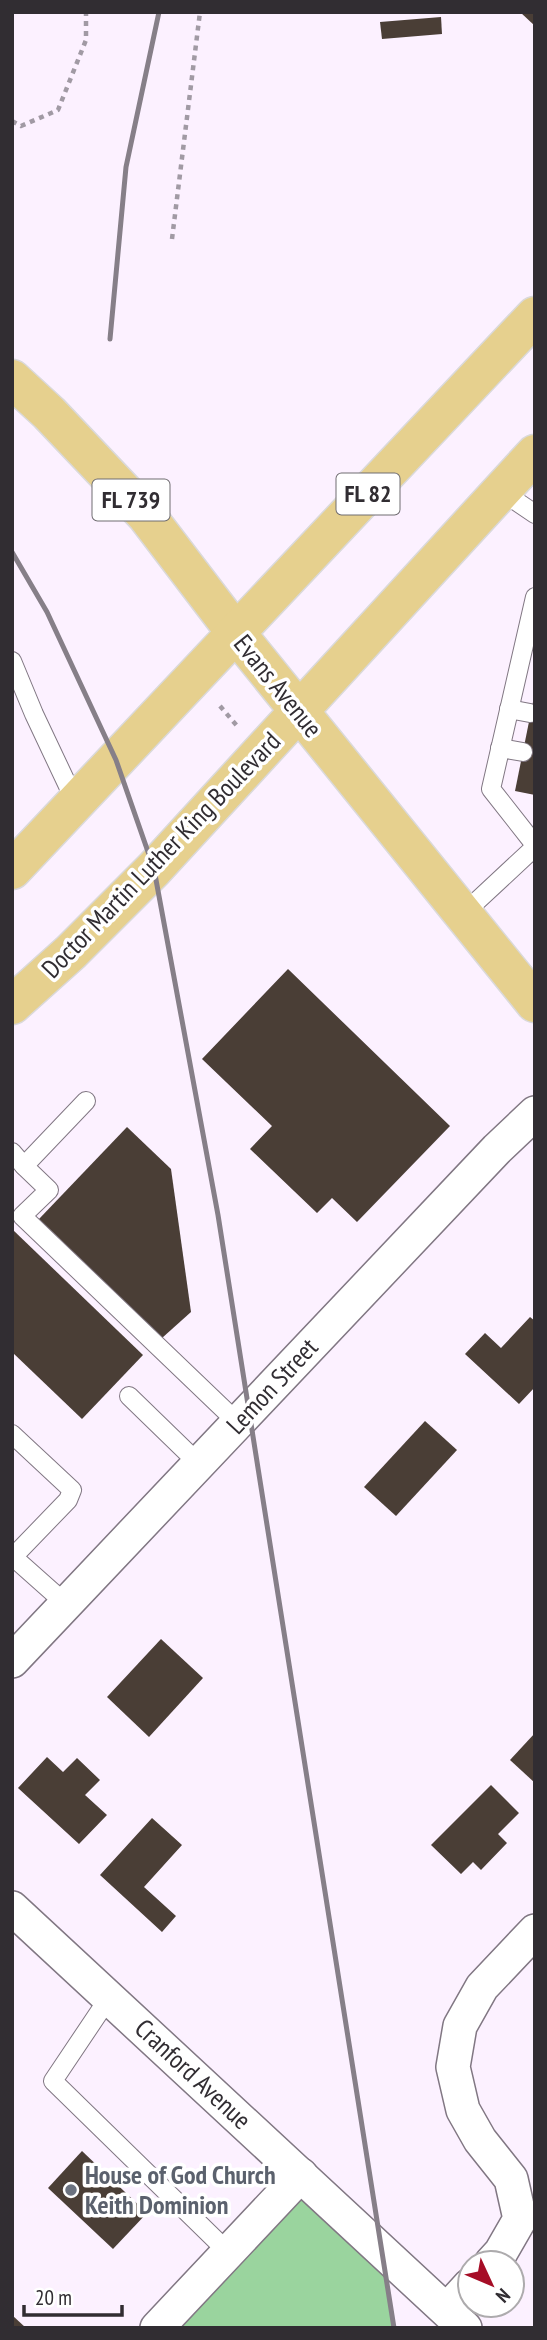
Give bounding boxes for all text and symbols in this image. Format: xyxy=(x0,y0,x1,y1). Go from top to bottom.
road number: FL 82 xyxy=(336,474,400,514)
road number: FL 739 xyxy=(92,480,170,520)
street label: Evans Avenue xyxy=(227,628,330,744)
street label: Doctor Martin Luther King Boulevard xyxy=(34,725,287,985)
street label: Lemon Street xyxy=(219,1331,324,1441)
street label: Cranford Avenue xyxy=(128,2011,258,2136)
place label: House of God Church Keith Dominion xyxy=(85,2158,276,2221)
marker: House of God Church Keith Dominion xyxy=(63,2182,79,2198)
north arrow xyxy=(456,2249,526,2319)
scale bar xyxy=(24,2274,122,2318)
text: 20 m xyxy=(35,2284,72,2311)
text: N xyxy=(491,2284,515,2308)

